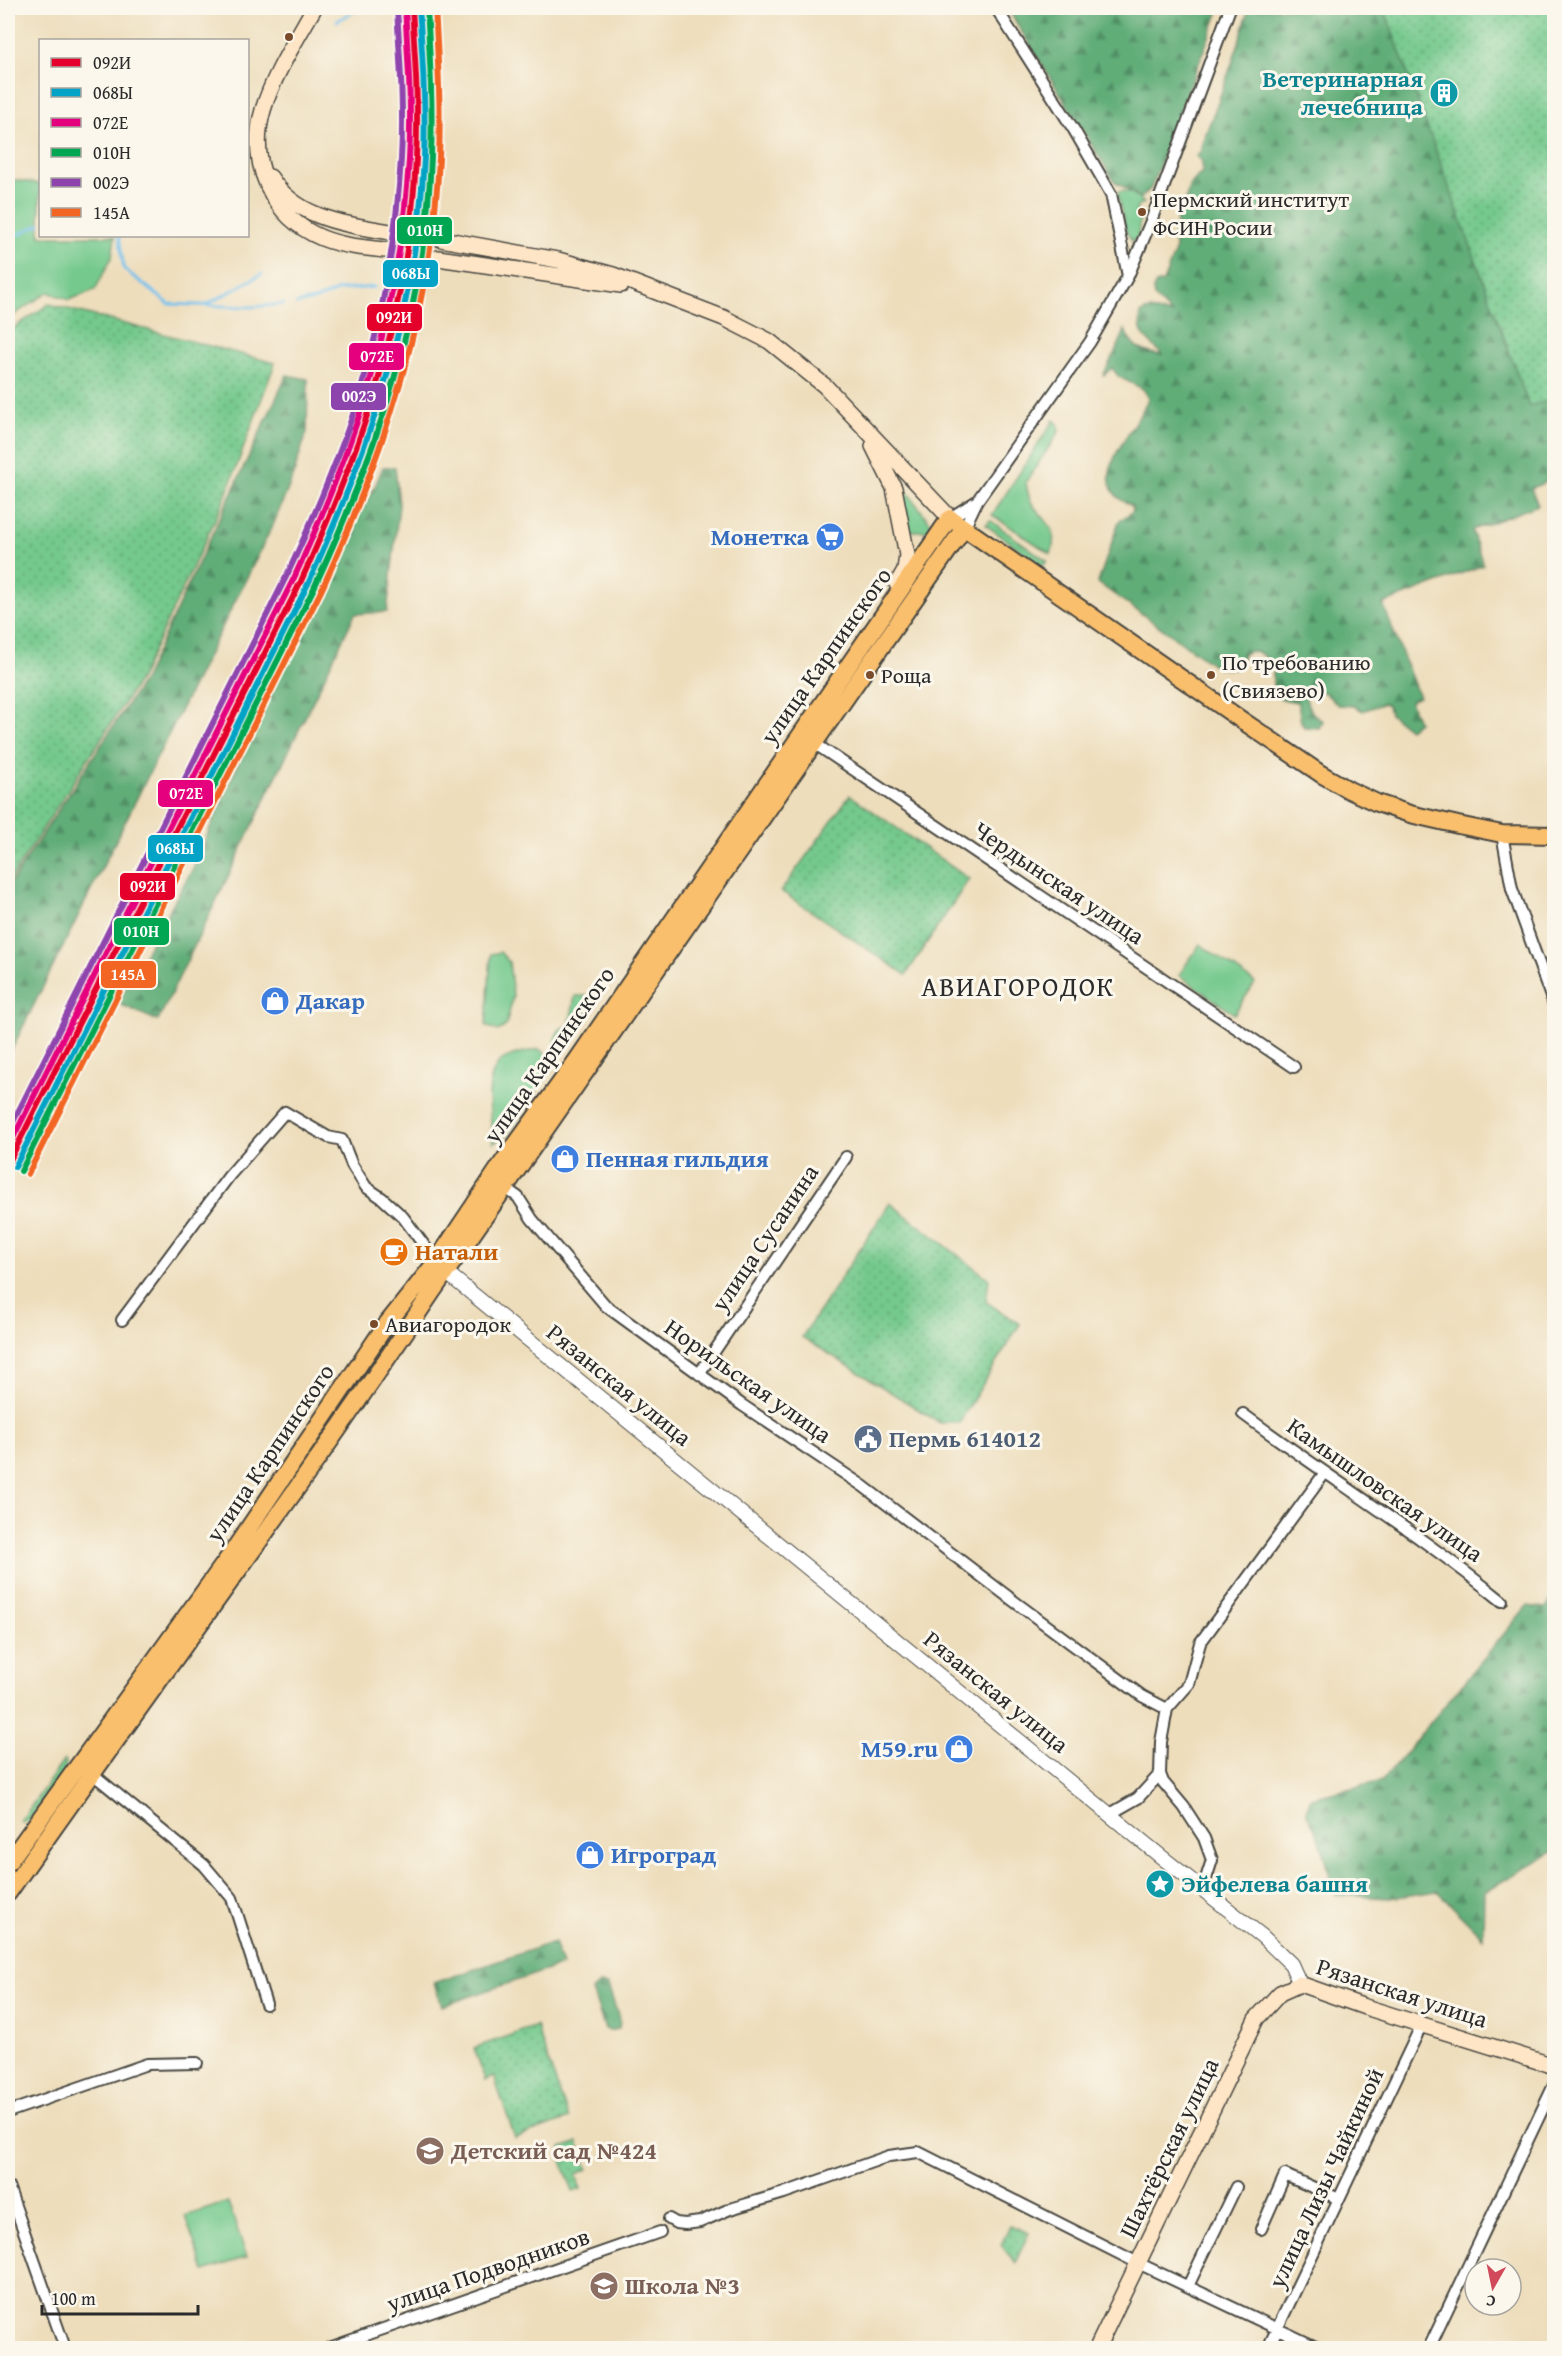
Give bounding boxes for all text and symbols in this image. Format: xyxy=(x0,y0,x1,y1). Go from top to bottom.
unlabelled marker xyxy=(283,31,295,43)
legend xyxy=(39,39,249,237)
text: 092И xyxy=(93,49,131,76)
place label: Ветеринарная лечебница xyxy=(1263,61,1424,124)
building icon: Ветеринарная лечебница xyxy=(1428,77,1460,109)
text: 068Ы xyxy=(93,79,133,106)
text: 072Е xyxy=(93,109,128,136)
text: 010Н xyxy=(93,139,131,166)
text: 002Э xyxy=(93,169,129,196)
place label: Пермский институт ФСИН Росии xyxy=(1153,183,1350,243)
text: 145А xyxy=(93,199,130,226)
marker: Пермский институт ФСИН Росии xyxy=(1136,206,1148,218)
line badge: 010Н xyxy=(396,216,453,245)
text: 010Н xyxy=(407,218,443,242)
line badge: 068Ы xyxy=(382,259,439,288)
text: 068Ы xyxy=(392,261,431,285)
line badge: 092И xyxy=(366,303,423,332)
text: 092И xyxy=(376,305,412,329)
line badge: 072Е xyxy=(348,342,405,371)
text: 072Е xyxy=(360,344,394,368)
line badge: 002Э xyxy=(330,382,387,411)
text: 002Э xyxy=(342,384,377,408)
place label: Монетка xyxy=(711,519,810,554)
supermarket icon: Монетка xyxy=(814,521,846,553)
street label: улица Карпинского xyxy=(751,560,900,752)
place label: По требованию (Свиязево) xyxy=(1222,646,1371,706)
place label: Роща xyxy=(881,659,932,691)
marker: Роща xyxy=(864,669,876,681)
marker: По требованию (Свиязево) xyxy=(1205,669,1217,681)
line badge: 072Е xyxy=(157,779,214,808)
text: 072Е xyxy=(169,781,203,805)
street label: Чердынская улица xyxy=(967,812,1152,953)
line badge: 068Ы xyxy=(147,834,204,863)
text: 068Ы xyxy=(156,836,195,860)
line badge: 092И xyxy=(119,872,176,901)
text: 092И xyxy=(130,874,166,898)
line badge: 010Н xyxy=(113,917,170,946)
text: 010Н xyxy=(123,919,159,943)
street label: улица Карпинского xyxy=(474,959,623,1151)
line badge: 145А xyxy=(100,960,157,989)
text: 145А xyxy=(110,962,146,986)
district label: АВИАГОРОДОК xyxy=(921,966,1115,1006)
place label: Дакар xyxy=(295,983,365,1018)
shop icon: Дакар xyxy=(259,985,291,1017)
place label: Пенная гильдия xyxy=(586,1141,769,1176)
shop icon: Пенная гильдия xyxy=(549,1143,581,1175)
street label: улица Сусанина xyxy=(702,1157,827,1319)
place label: Натали xyxy=(415,1234,498,1269)
cafe icon: Натали xyxy=(378,1236,410,1268)
place label: Авиагородок xyxy=(385,1308,511,1340)
street label: Норильская улица xyxy=(658,1310,839,1452)
street label: Рязанская улица xyxy=(539,1315,700,1454)
marker: Авиагородок xyxy=(368,1318,380,1330)
street label: улица Карпинского xyxy=(196,1356,342,1550)
street label: Камышловская улица xyxy=(1280,1409,1491,1571)
place label: Пермь 614012 xyxy=(889,1421,1041,1456)
public building icon: Пермь 614012 xyxy=(852,1423,884,1455)
street label: Рязанская улица xyxy=(916,1622,1077,1761)
place label: M59.ru xyxy=(861,1731,938,1766)
shop icon: M59.ru xyxy=(943,1733,975,1765)
place label: Игроград xyxy=(611,1837,717,1872)
shop icon: Игроград xyxy=(574,1839,606,1871)
place label: Эйфелева башня xyxy=(1181,1866,1368,1901)
place icon: Эйфелева башня xyxy=(1144,1868,1176,1900)
street label: Рязанская улица xyxy=(1312,1948,1493,2037)
street label: Шахтёрская улица xyxy=(1110,2051,1228,2244)
street label: улица Лизы Чайкиной xyxy=(1259,2062,1392,2295)
place label: Детский сад №424 xyxy=(450,2133,657,2168)
school or university icon: Детский сад №424 xyxy=(414,2135,446,2167)
street label: улица Подводников xyxy=(381,2218,594,2321)
north arrow xyxy=(1463,2257,1523,2317)
place label: Школа №3 xyxy=(625,2268,740,2303)
school or university icon: Школа №3 xyxy=(588,2270,620,2302)
scale bar xyxy=(42,2278,198,2316)
text: 100 m xyxy=(51,2285,96,2312)
text: С xyxy=(1484,2289,1497,2314)

